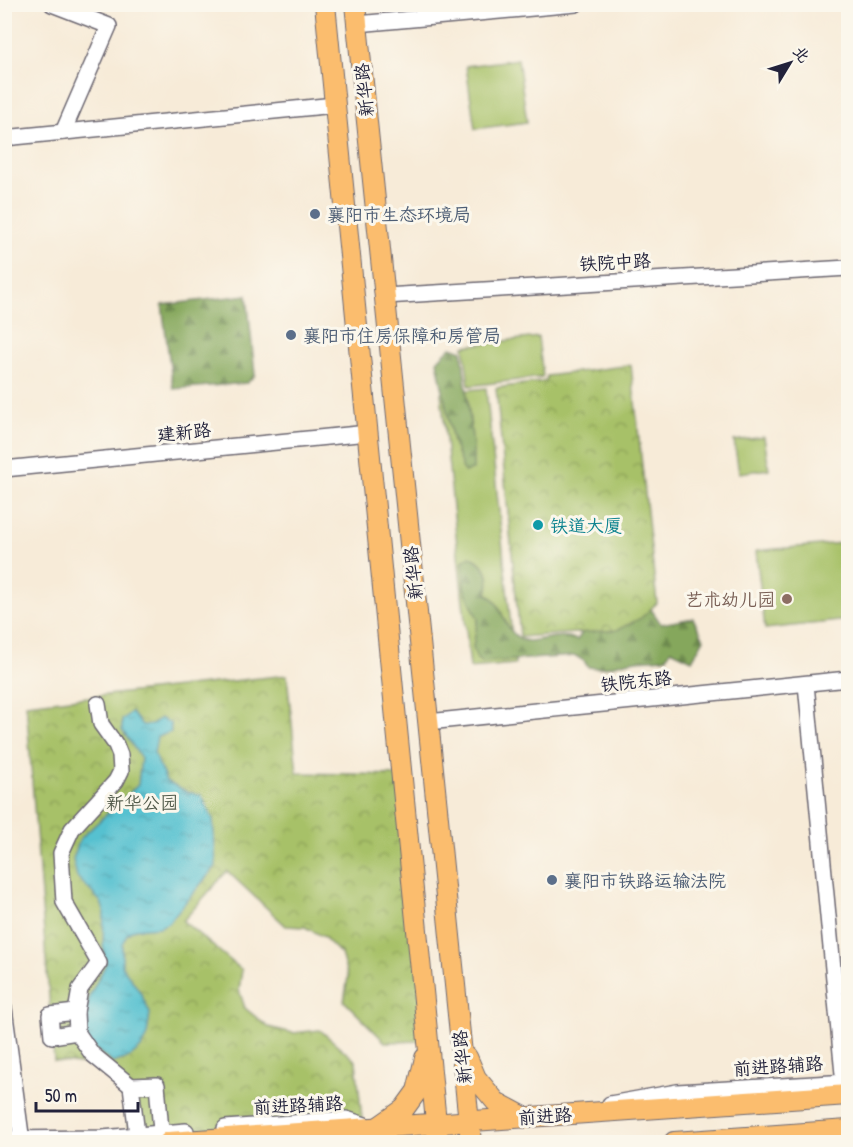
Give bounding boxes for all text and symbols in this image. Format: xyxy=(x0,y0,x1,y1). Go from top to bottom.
north arrow xyxy=(760,33,820,93)
text: 北 xyxy=(788,41,815,67)
street label: 新华路 xyxy=(349,62,379,118)
place label: 襄阳市生态环境局 xyxy=(327,202,471,227)
marker: 襄阳市生态环境局 xyxy=(308,207,322,221)
street label: 铁院中路 xyxy=(578,248,652,276)
place label: 襄阳市住房保障和房管局 xyxy=(303,323,501,348)
marker: 襄阳市住房保障和房管局 xyxy=(284,328,298,342)
street label: 建新路 xyxy=(156,417,212,447)
place label: 铁道大厦 xyxy=(550,513,622,538)
marker: 铁道大厦 xyxy=(531,518,545,532)
street label: 新华路 xyxy=(398,545,428,601)
place label: 艺术幼儿园 xyxy=(685,587,775,612)
marker: 艺术幼儿园 xyxy=(780,592,794,606)
street label: 铁院东路 xyxy=(599,665,673,697)
park label: 新华公园 xyxy=(106,790,178,815)
place label: 襄阳市铁路运输法院 xyxy=(564,868,726,893)
marker: 襄阳市铁路运输法院 xyxy=(545,873,559,887)
street label: 新华路 xyxy=(447,1029,477,1085)
street label: 前进路辅路 xyxy=(732,1050,824,1082)
scale bar xyxy=(36,1075,138,1113)
text: 50 m xyxy=(45,1083,77,1108)
street label: 前进路辅路 xyxy=(252,1090,344,1120)
street label: 前进路 xyxy=(517,1102,573,1130)

